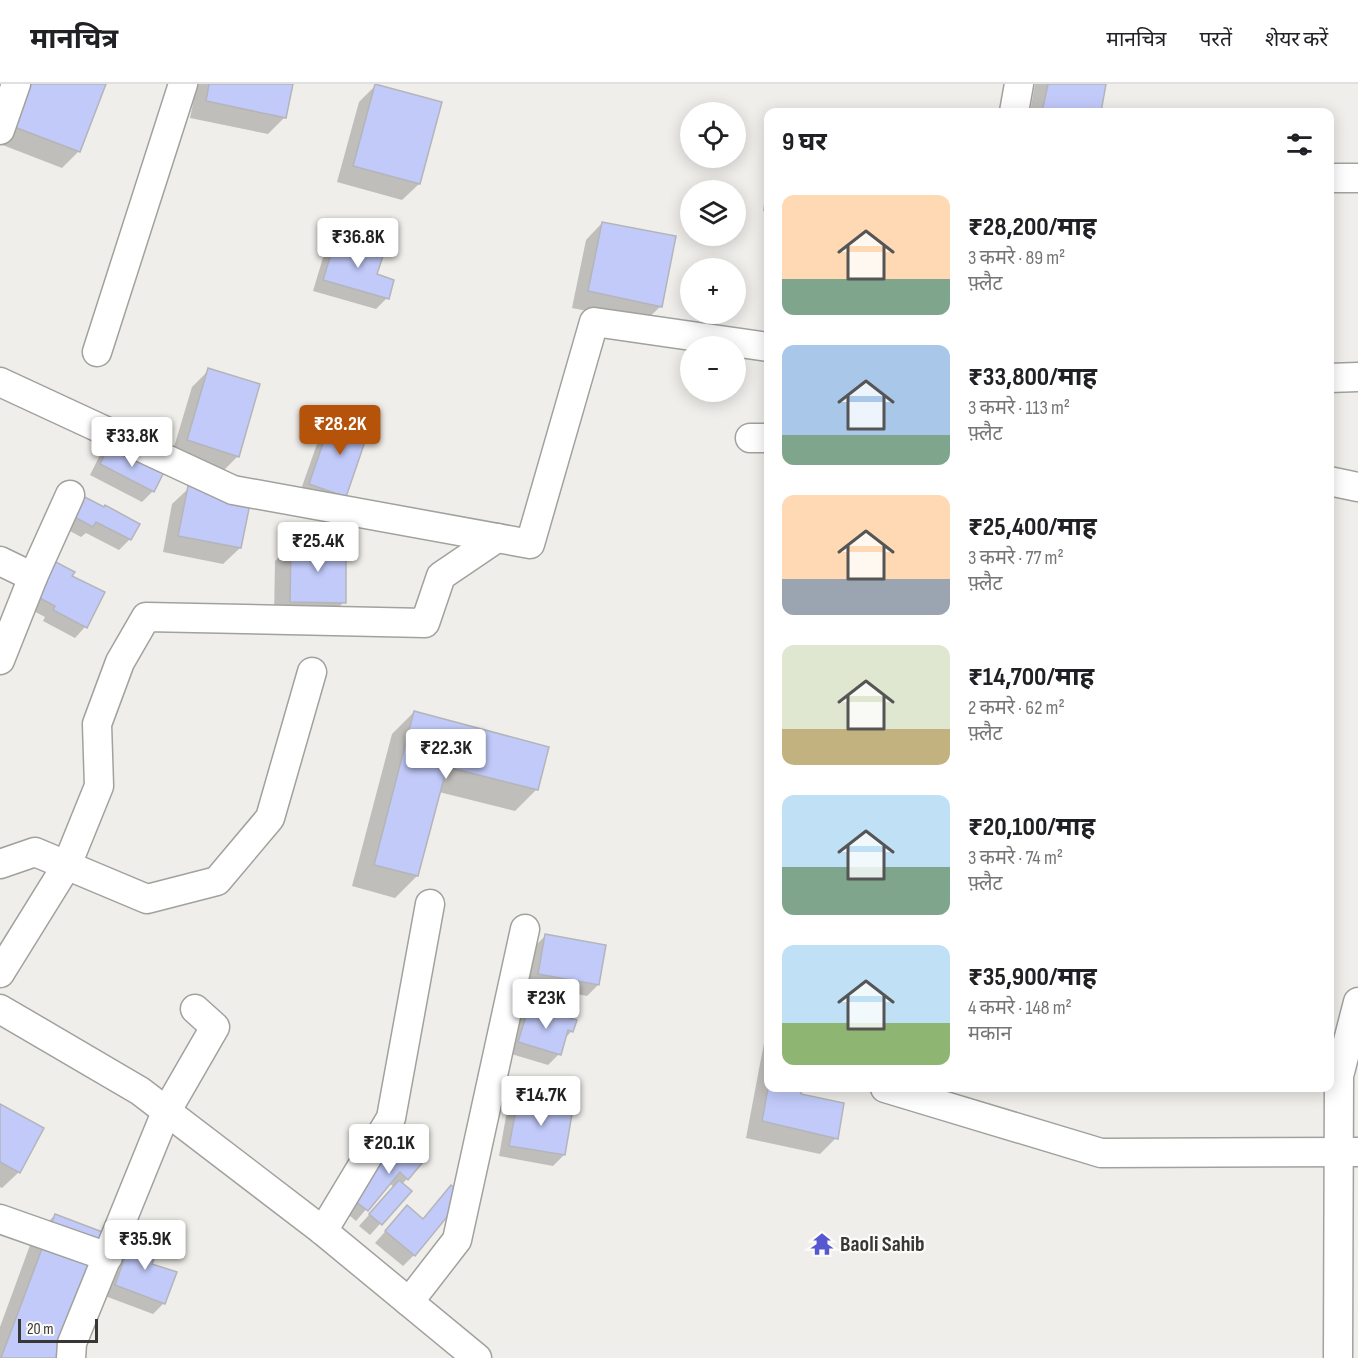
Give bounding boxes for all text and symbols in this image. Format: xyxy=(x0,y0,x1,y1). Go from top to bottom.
text: मानचित्र xyxy=(30,23,118,56)
text: मानचित्र xyxy=(1106,27,1166,52)
text: परतें xyxy=(1199,27,1232,52)
text: शेयर करें xyxy=(1265,27,1328,52)
map controls xyxy=(680,102,746,402)
button: locate xyxy=(680,102,746,168)
text: 9 घर xyxy=(782,127,827,158)
icon: filters xyxy=(1283,128,1316,161)
button: layers xyxy=(680,180,746,246)
text: ₹28,200/माह xyxy=(968,212,1097,243)
pin: ₹36.8K xyxy=(309,218,407,269)
icon: home xyxy=(830,219,902,291)
text: ₹36.8K xyxy=(331,225,385,249)
text: 3 कमरे · 89 m² xyxy=(968,246,1065,270)
button: + xyxy=(680,258,746,324)
text: फ़्लैट xyxy=(968,272,1003,296)
button: − xyxy=(680,336,746,402)
text: ₹33,800/माह xyxy=(968,362,1097,393)
icon: home xyxy=(830,369,902,441)
text: 3 कमरे · 113 m² xyxy=(968,396,1070,420)
pin: ₹28.2K xyxy=(291,405,389,456)
text: ₹28.2K xyxy=(313,412,367,436)
pin: ₹33.8K xyxy=(83,417,181,468)
text: फ़्लैट xyxy=(968,422,1003,446)
text: ₹33.8K xyxy=(105,424,159,448)
text: ₹25,400/माह xyxy=(968,512,1097,543)
icon: home xyxy=(830,519,902,591)
pin: ₹25.4K xyxy=(269,522,367,573)
text: ₹25.4K xyxy=(292,529,344,553)
text: 3 कमरे · 77 m² xyxy=(968,546,1064,570)
text: फ़्लैट xyxy=(968,572,1003,596)
text: ₹14,700/माह xyxy=(968,662,1094,693)
icon: home xyxy=(830,669,902,741)
text: 2 कमरे · 62 m² xyxy=(968,696,1065,720)
text: फ़्लैट xyxy=(968,722,1003,746)
pin: ₹22.3K xyxy=(397,729,495,780)
text: ₹22.3K xyxy=(420,736,472,760)
text: ₹20,100/माह xyxy=(968,812,1095,843)
icon: home xyxy=(830,819,902,891)
text: 3 कमरे · 74 m² xyxy=(968,846,1063,870)
text: फ़्लैट xyxy=(968,872,1003,896)
text: ₹35,900/माह xyxy=(968,962,1097,993)
icon: home xyxy=(830,969,902,1041)
pin: ₹23K xyxy=(510,979,582,1030)
text: ₹23K xyxy=(526,986,566,1010)
text: 4 कमरे · 148 m² xyxy=(968,996,1072,1020)
text: मकान xyxy=(968,1022,1012,1046)
pin: ₹14.7K xyxy=(492,1076,590,1127)
text: ₹14.7K xyxy=(515,1083,567,1107)
pin: ₹20.1K xyxy=(340,1124,438,1175)
text: ₹20.1K xyxy=(363,1131,415,1155)
pin: ₹35.9K xyxy=(96,1220,194,1271)
text: ₹35.9K xyxy=(119,1227,171,1251)
temple icon: Baoli Sahib xyxy=(809,1231,835,1257)
place label: Baoli Sahib xyxy=(840,1231,925,1258)
scale bar xyxy=(18,1316,98,1344)
text: 20 m xyxy=(27,1320,54,1339)

